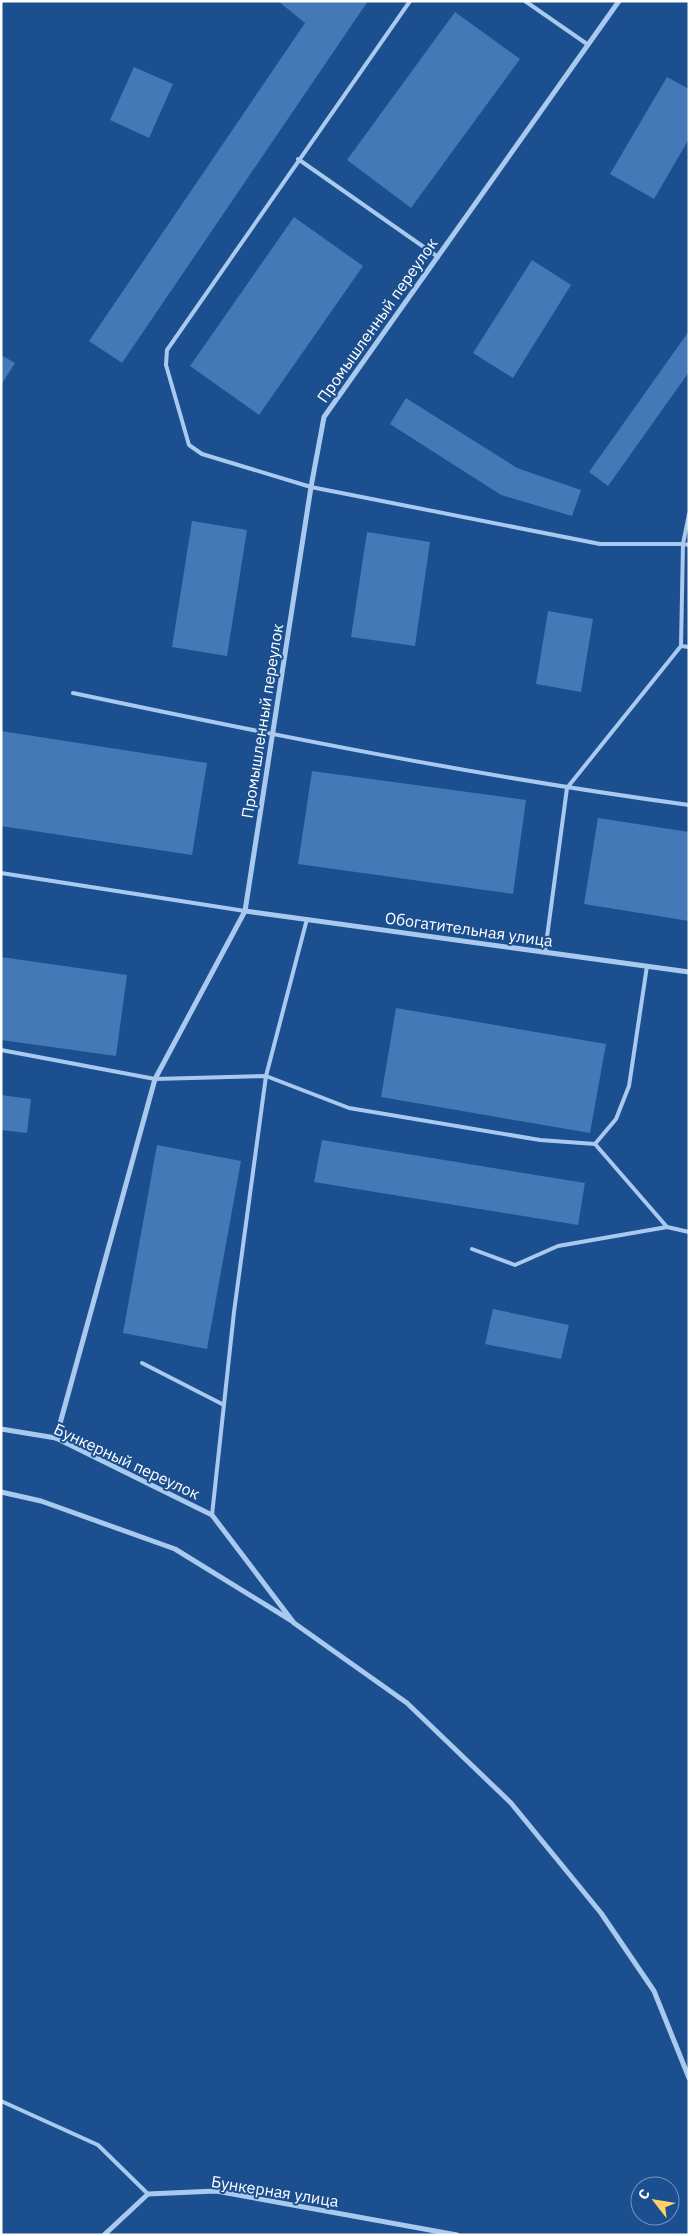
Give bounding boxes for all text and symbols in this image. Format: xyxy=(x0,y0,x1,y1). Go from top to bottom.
street label: Промышленный переулок xyxy=(312,234,442,406)
street label: Промышленный переулок xyxy=(237,622,287,820)
street label: Обогатительная улица xyxy=(384,907,555,951)
street label: Бункерный переулок xyxy=(51,1418,203,1504)
street label: Бункерная улица xyxy=(210,2171,341,2211)
north arrow xyxy=(630,2176,680,2226)
text: С xyxy=(634,2186,654,2203)

